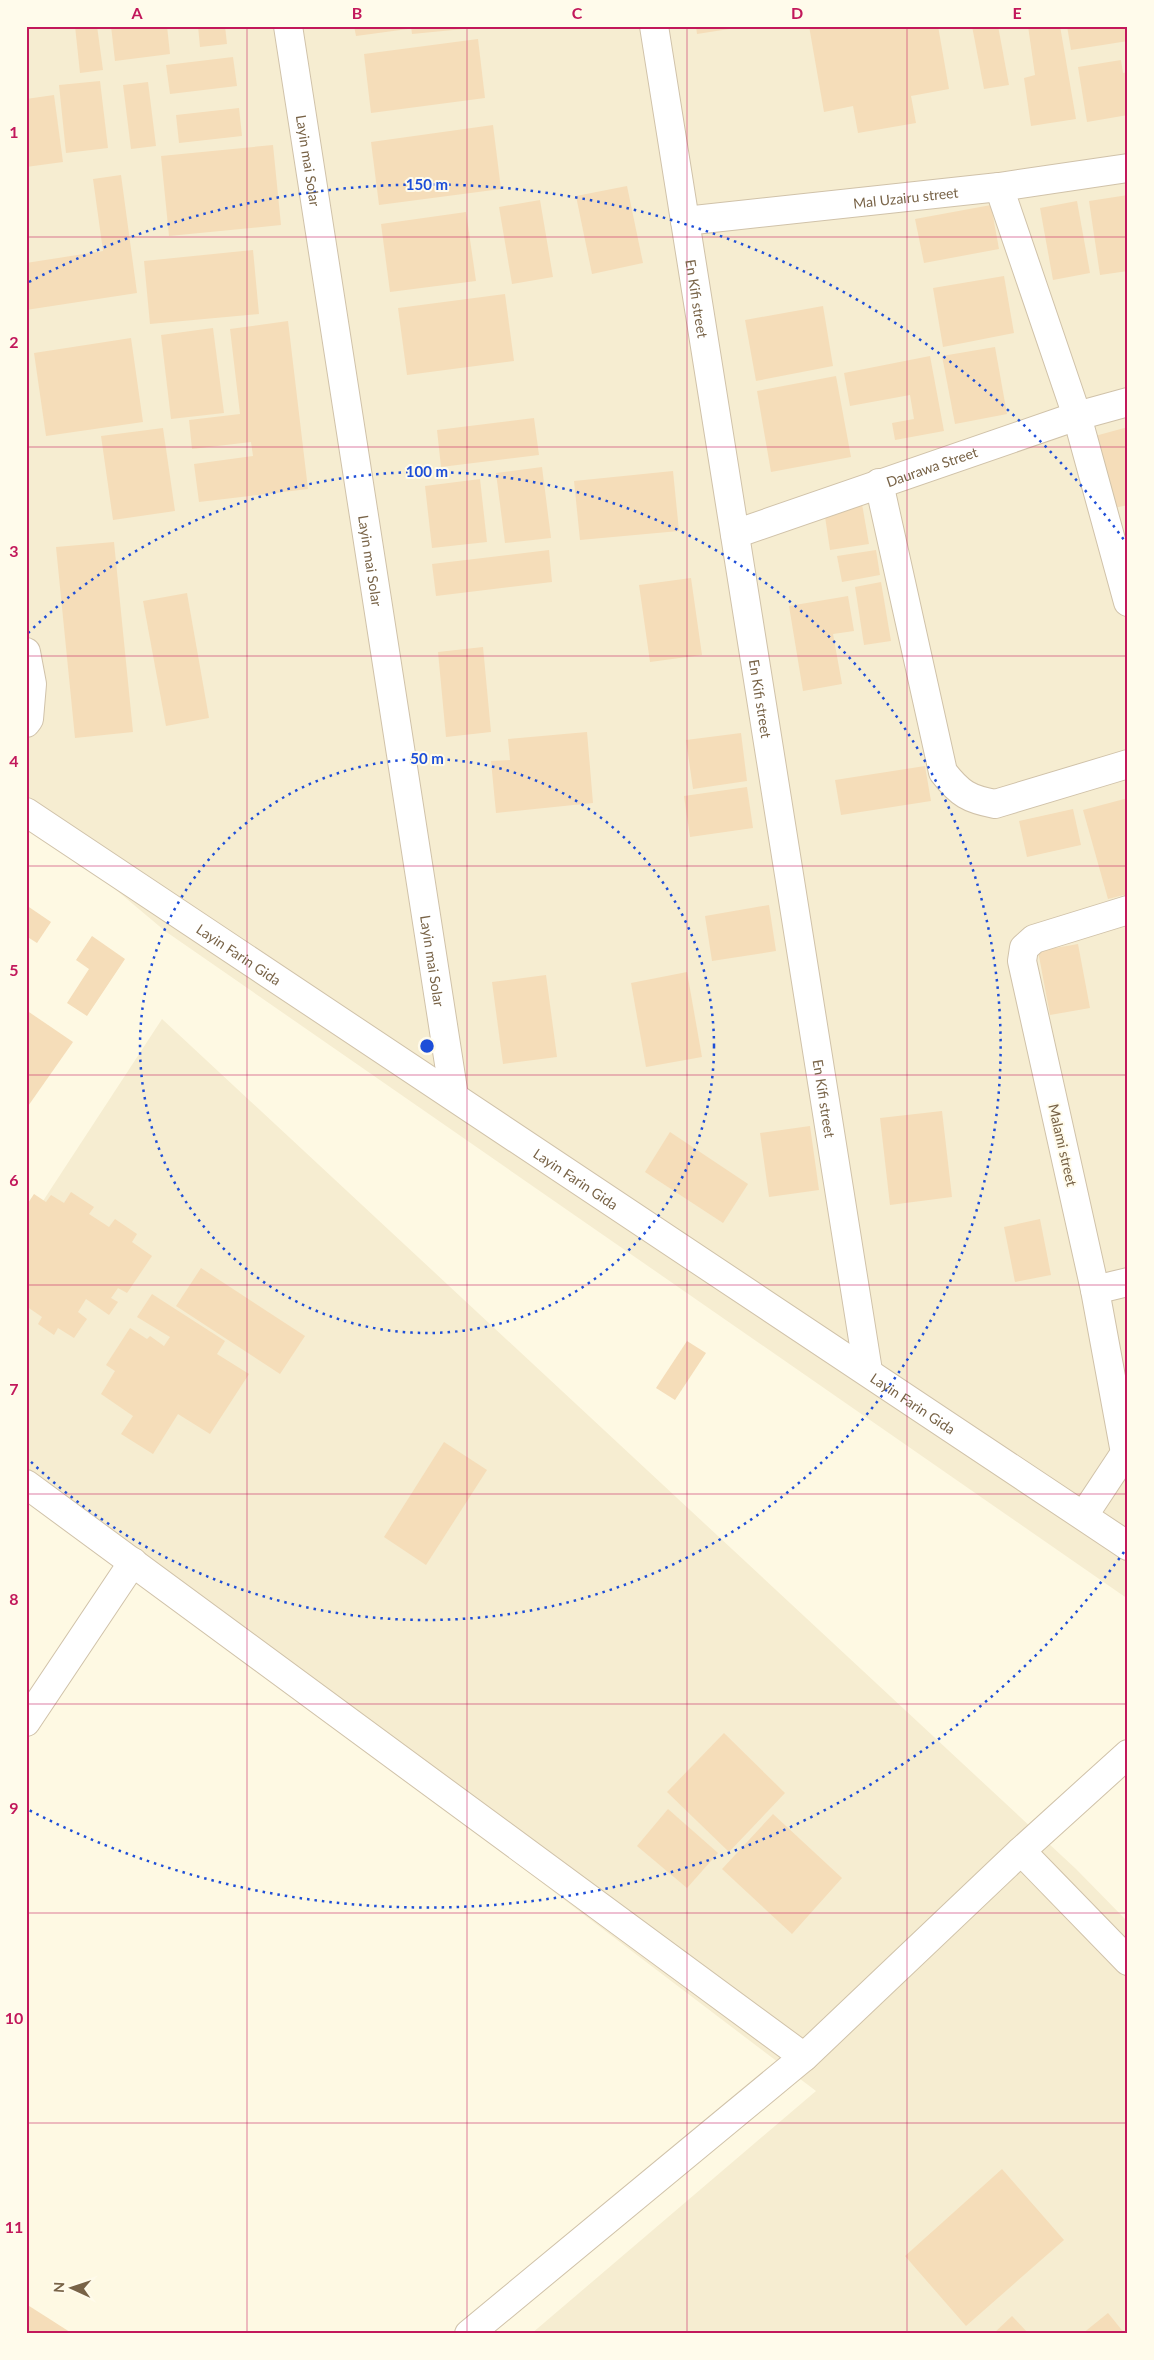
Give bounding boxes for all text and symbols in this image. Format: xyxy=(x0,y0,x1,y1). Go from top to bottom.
text: A xyxy=(130,3,143,22)
text: B xyxy=(352,3,362,22)
text: C xyxy=(572,3,583,22)
text: D xyxy=(791,3,803,22)
text: E xyxy=(1012,3,1022,22)
street label: Layin mai Solar xyxy=(293,113,324,207)
text: 1 xyxy=(9,122,19,141)
text: 150 m xyxy=(406,175,448,193)
street label: Mal Uzairu street xyxy=(852,183,959,211)
street label: En Kifi street xyxy=(683,258,712,339)
text: 2 xyxy=(9,332,19,351)
street label: Daurawa Street xyxy=(884,443,980,490)
text: 100 m xyxy=(406,462,448,480)
street label: Layin mai Solar xyxy=(355,514,386,608)
text: 3 xyxy=(9,541,19,560)
street label: En Kifi street xyxy=(746,658,776,739)
text: 50 m xyxy=(410,749,444,767)
text: 4 xyxy=(9,751,19,770)
street label: Layin mai Solar xyxy=(418,914,449,1008)
street label: Layin Farin Gida xyxy=(194,920,285,988)
text: 5 xyxy=(9,960,19,979)
centre of rings xyxy=(418,1037,436,1055)
street label: En Kifi street xyxy=(810,1058,839,1139)
street label: Malami street xyxy=(1045,1102,1081,1188)
street label: Layin Farin Gida xyxy=(531,1144,622,1213)
text: 6 xyxy=(9,1170,19,1189)
street label: Layin Farin Gida xyxy=(868,1369,959,1437)
text: 7 xyxy=(9,1379,19,1398)
text: 8 xyxy=(9,1589,19,1608)
text: 9 xyxy=(9,1798,19,1817)
text: 10 xyxy=(5,2008,23,2027)
text: 11 xyxy=(5,2217,23,2236)
north arrow xyxy=(48,2262,98,2312)
text: N xyxy=(50,2281,67,2293)

